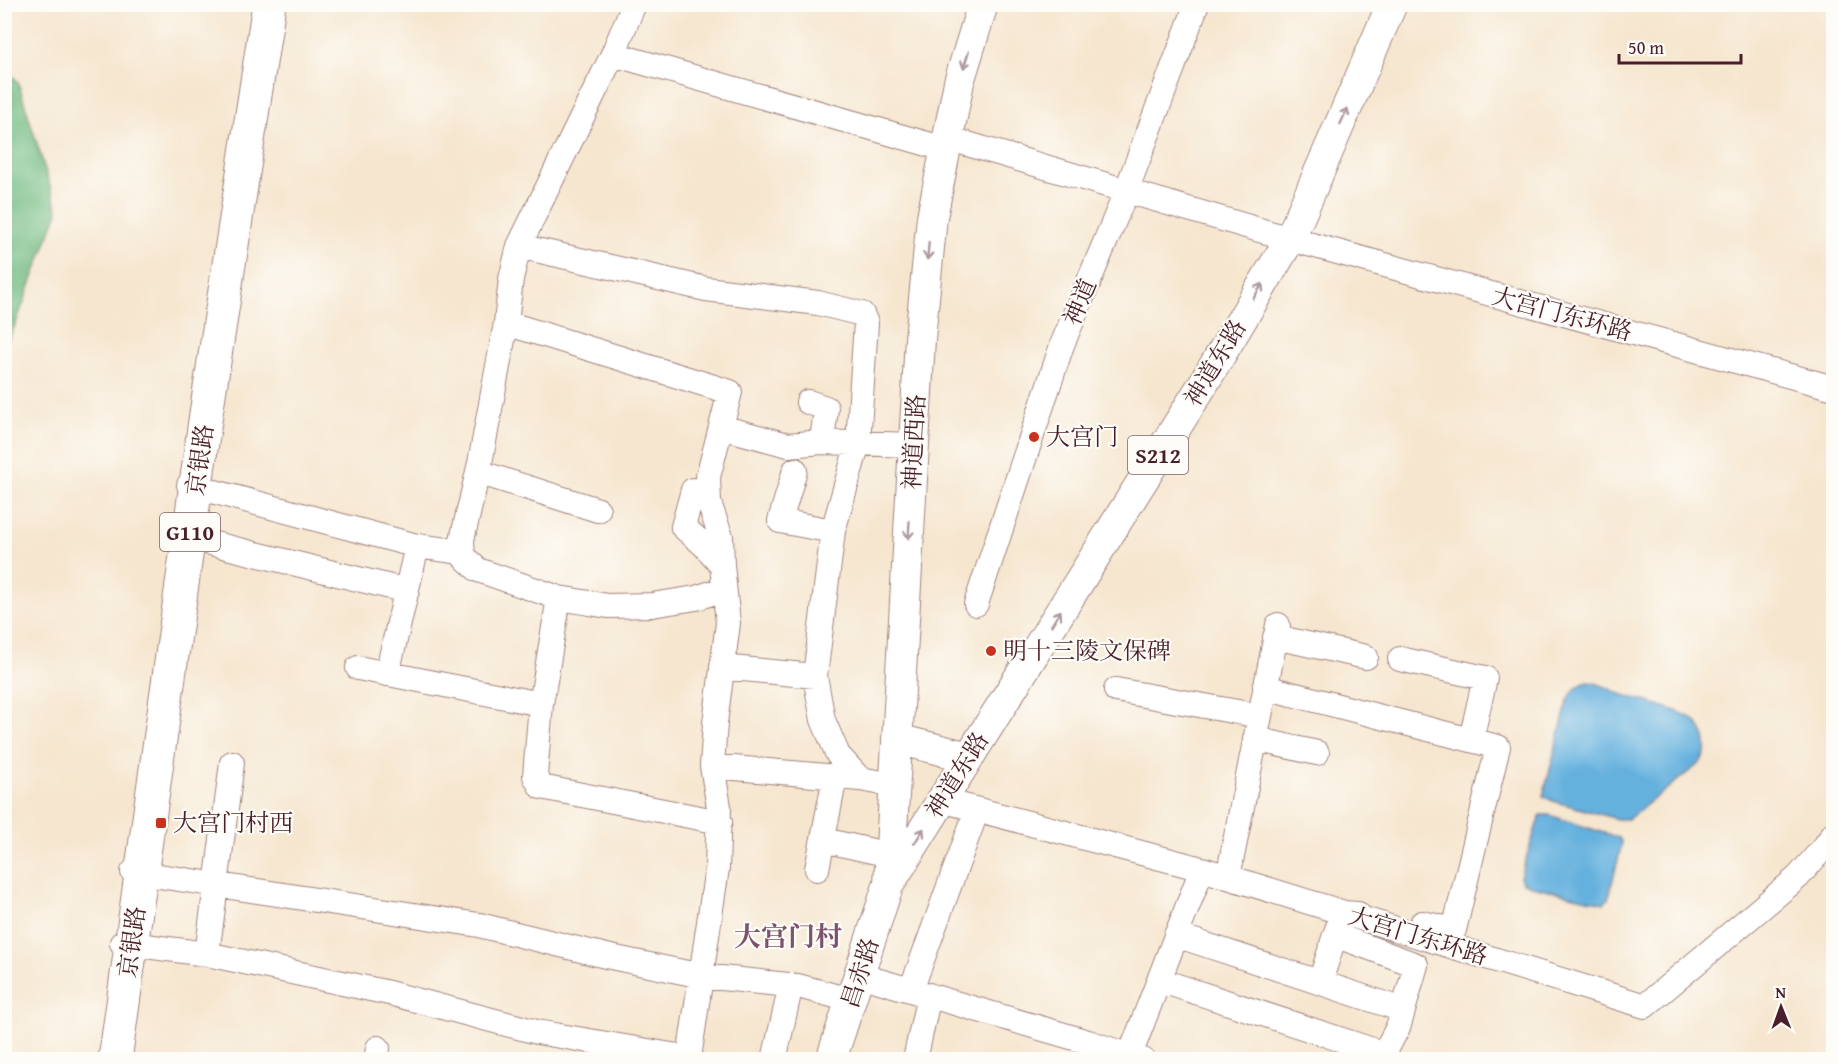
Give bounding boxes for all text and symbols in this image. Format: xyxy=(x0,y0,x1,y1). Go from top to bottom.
scale bar xyxy=(1619,27,1740,65)
text: 50 m xyxy=(1628,34,1664,61)
one-way arrow xyxy=(960,50,971,69)
one-way arrow xyxy=(1338,108,1350,126)
one-way arrow xyxy=(922,241,933,261)
street label: 神道 xyxy=(1054,273,1105,331)
street label: 大宫门东环路 xyxy=(1488,278,1636,349)
one-way arrow xyxy=(1253,283,1265,300)
street label: 神道东路 xyxy=(1175,313,1254,413)
street label: 神道西路 xyxy=(894,393,933,491)
place label: 大宫门 xyxy=(1046,419,1118,454)
street label: 京银路 xyxy=(177,422,222,498)
marker: 大宫门 xyxy=(1027,430,1041,444)
road number: S212 xyxy=(1128,436,1188,474)
road number: G110 xyxy=(160,513,220,551)
one-way arrow xyxy=(903,519,914,539)
one-way arrow xyxy=(1051,610,1063,627)
place label: 明十三陵文保碑 xyxy=(1003,633,1171,668)
marker: 明十三陵文保碑 xyxy=(984,644,998,658)
street label: 神道东路 xyxy=(916,725,997,825)
place label: 大宫门村西 xyxy=(173,805,293,840)
marker: 大宫门村西 xyxy=(154,816,168,830)
one-way arrow xyxy=(914,828,926,845)
street label: 大宫门东环路 xyxy=(1344,898,1492,973)
street label: 京银路 xyxy=(109,904,154,980)
district label: 大宫门村 xyxy=(734,916,842,956)
street label: 昌赤路 xyxy=(832,933,887,1012)
north arrow xyxy=(1751,977,1811,1037)
text: N xyxy=(1775,980,1787,1004)

